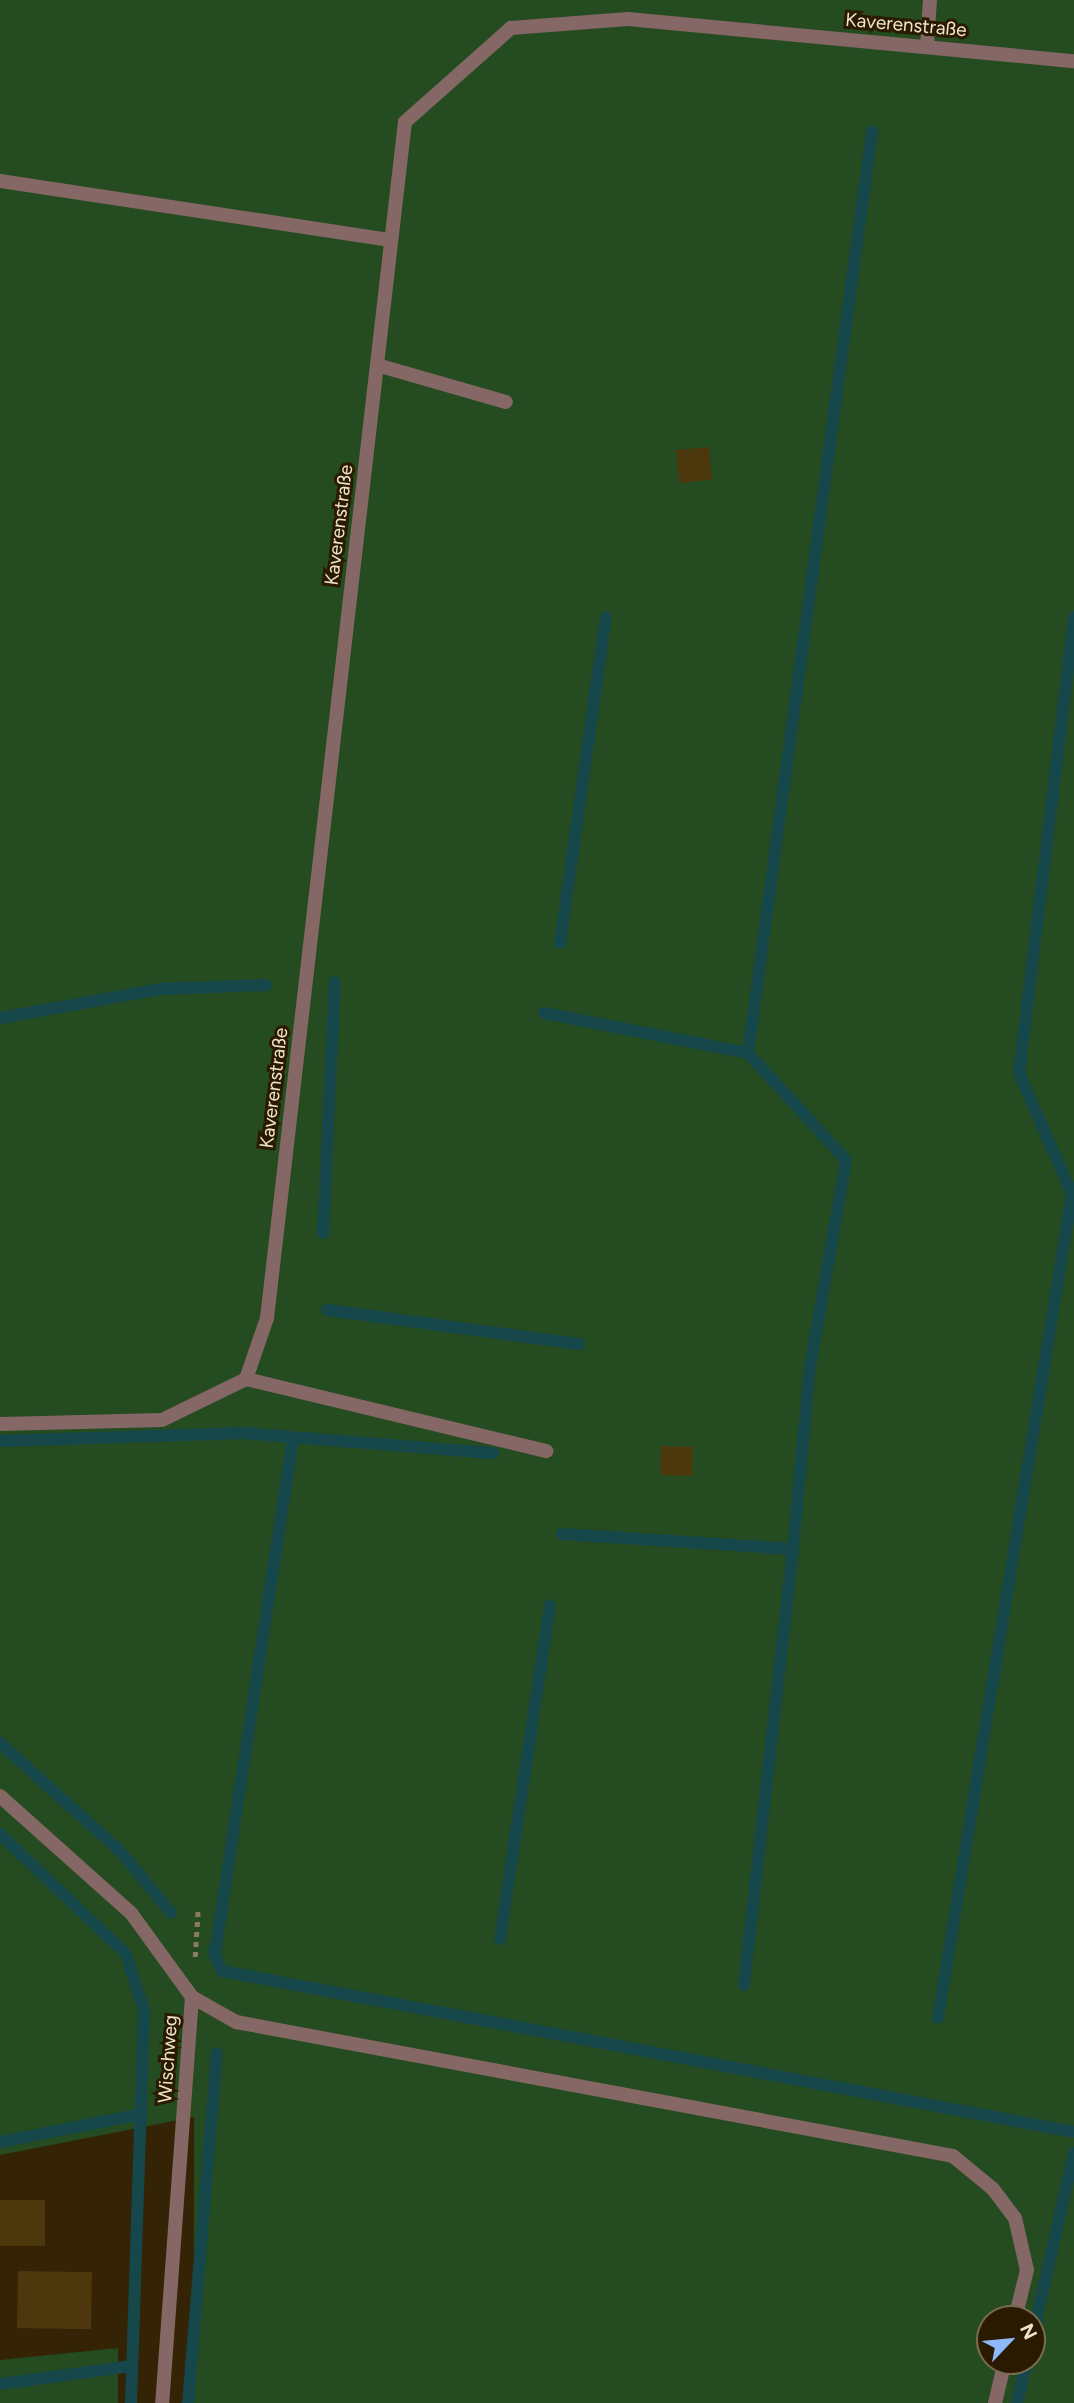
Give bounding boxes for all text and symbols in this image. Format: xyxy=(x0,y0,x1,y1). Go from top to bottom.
street label: Kaverenstraße xyxy=(844,8,968,42)
street label: Kaverenstraße xyxy=(320,463,358,587)
street label: Kaverenstraße xyxy=(255,1026,293,1150)
street label: Wischweg xyxy=(154,2014,182,2104)
north arrow xyxy=(976,2305,1046,2375)
text: N xyxy=(1015,2320,1042,2343)

